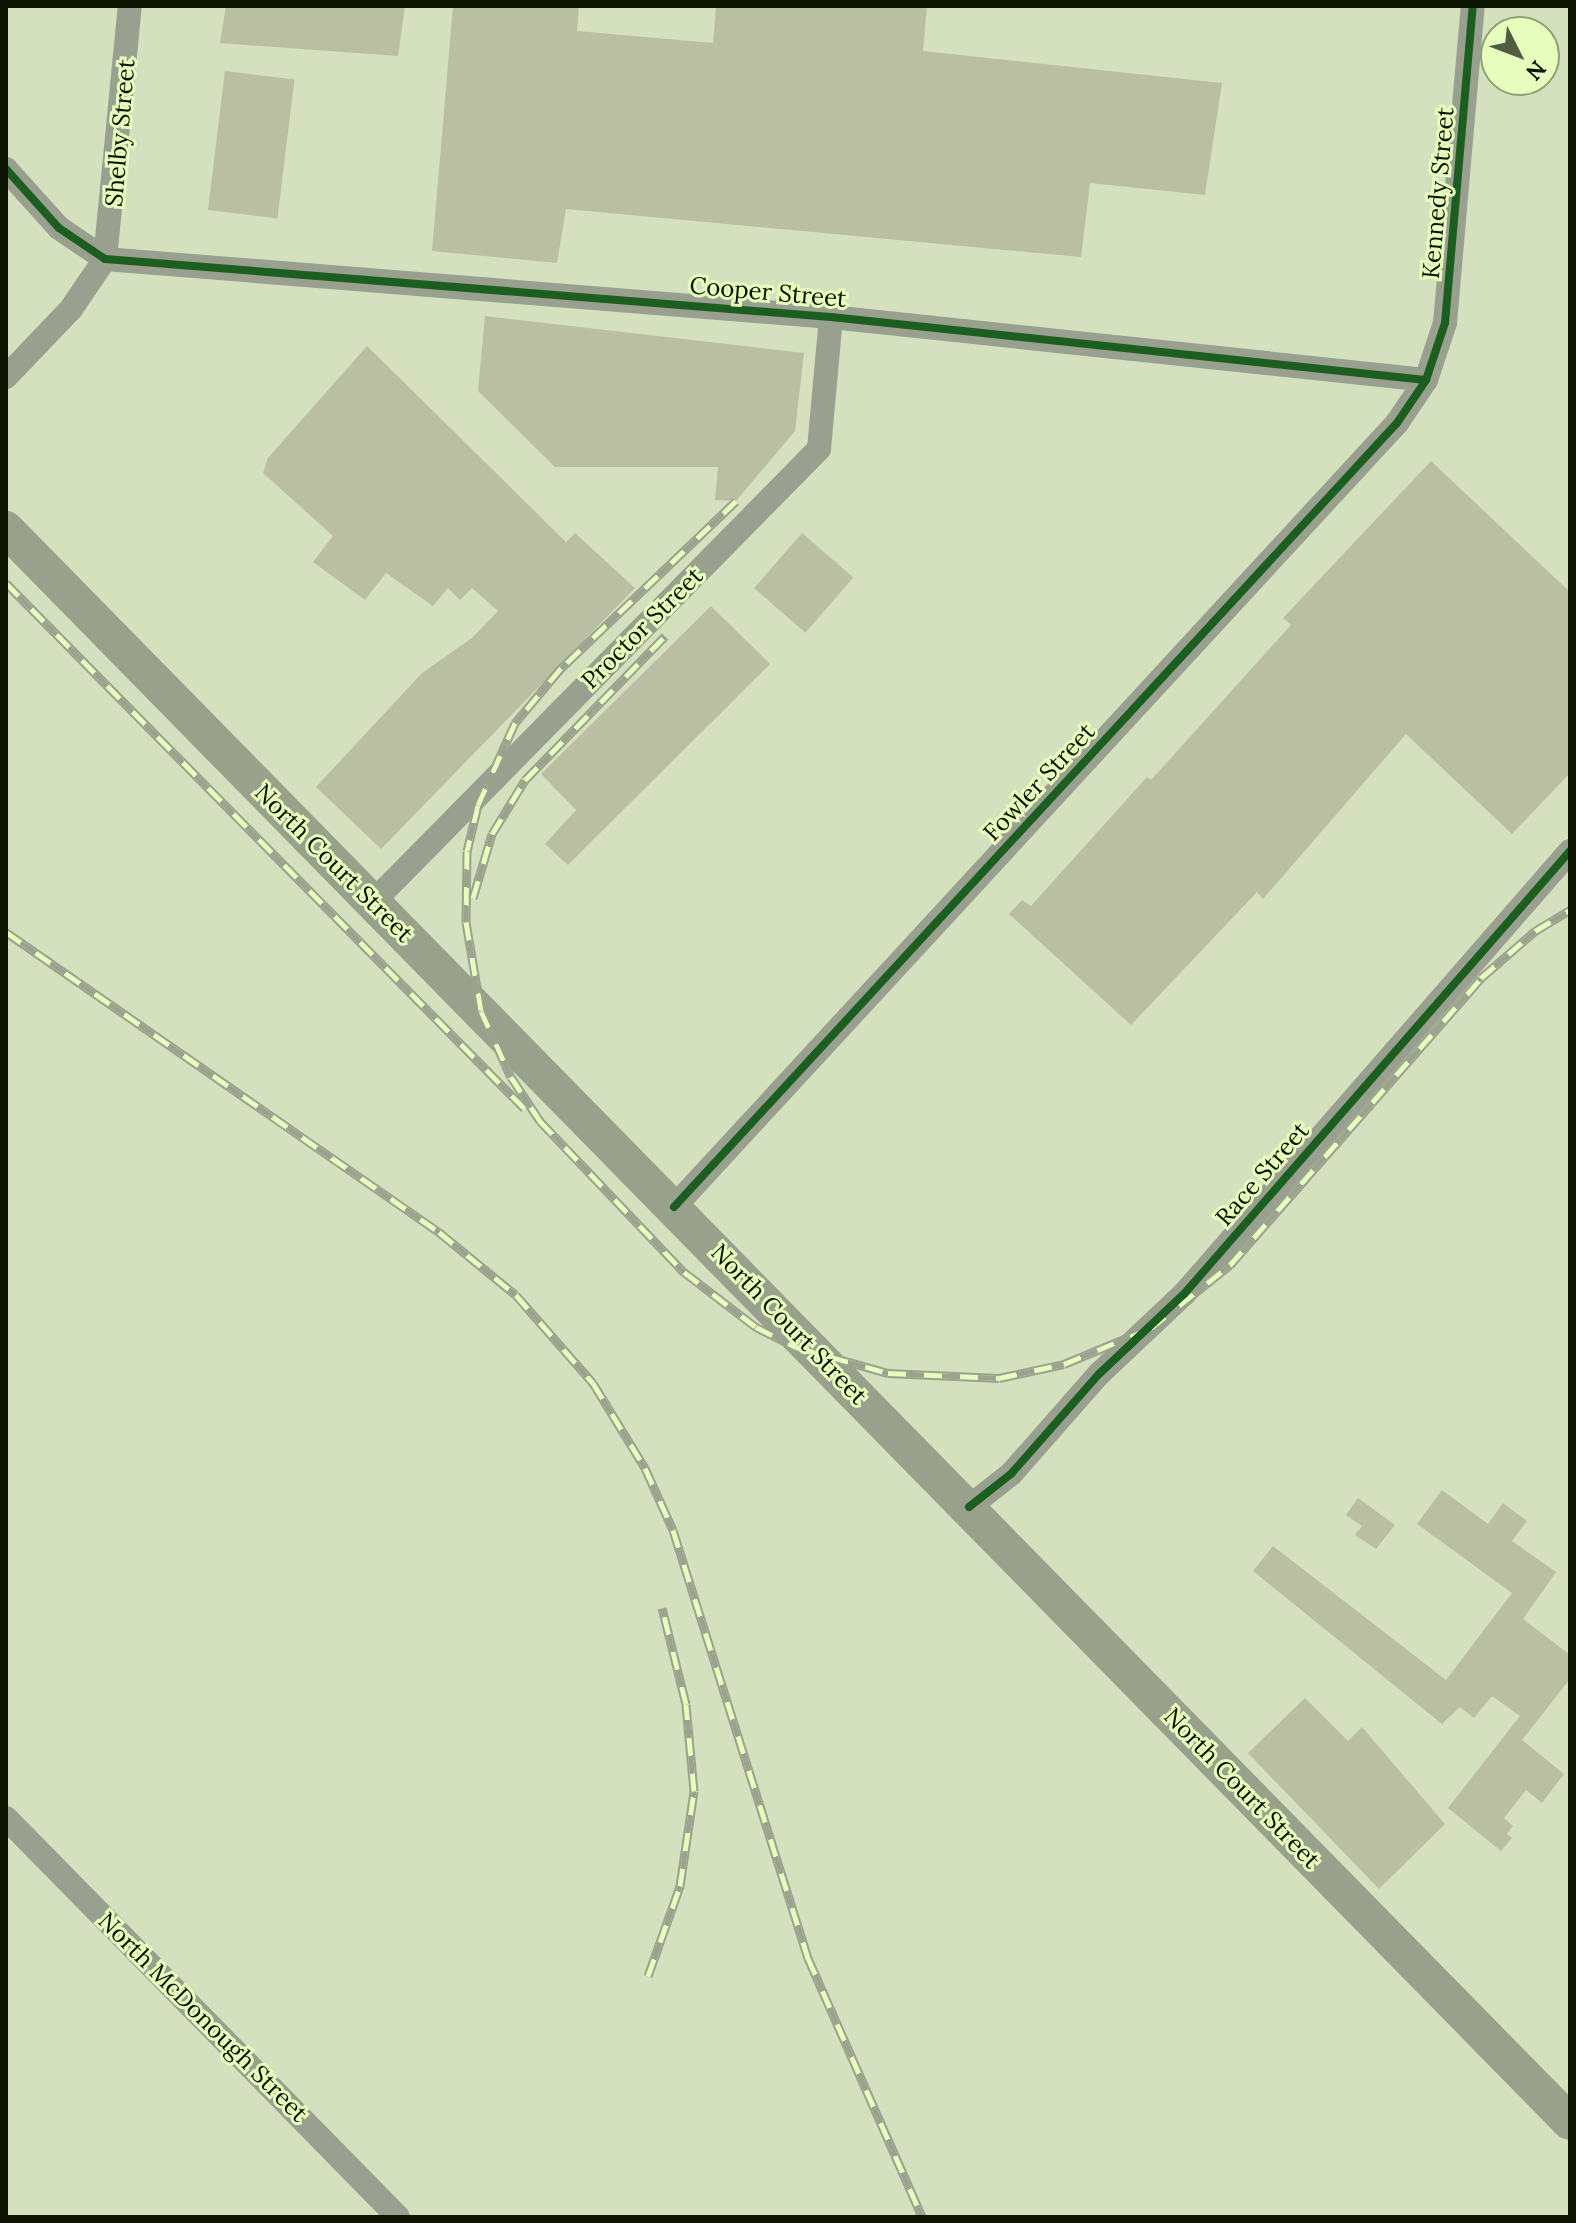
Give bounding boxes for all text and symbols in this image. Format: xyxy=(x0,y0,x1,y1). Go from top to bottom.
north arrow xyxy=(1480,16,1560,96)
text: N xyxy=(1520,55,1552,86)
street label: Shelby Street xyxy=(99,58,141,208)
street label: Kennedy Street xyxy=(1416,106,1460,280)
street label: Cooper Street xyxy=(689,271,847,313)
street label: Proctor Street xyxy=(575,561,709,695)
street label: Fowler Street xyxy=(977,717,1101,847)
street label: North Court Street xyxy=(249,778,419,948)
street label: Race Street xyxy=(1209,1116,1315,1232)
street label: North Court Street xyxy=(705,1238,873,1410)
street label: North Court Street xyxy=(1158,1702,1326,1874)
street label: North McDonough Street xyxy=(92,1906,314,2128)

